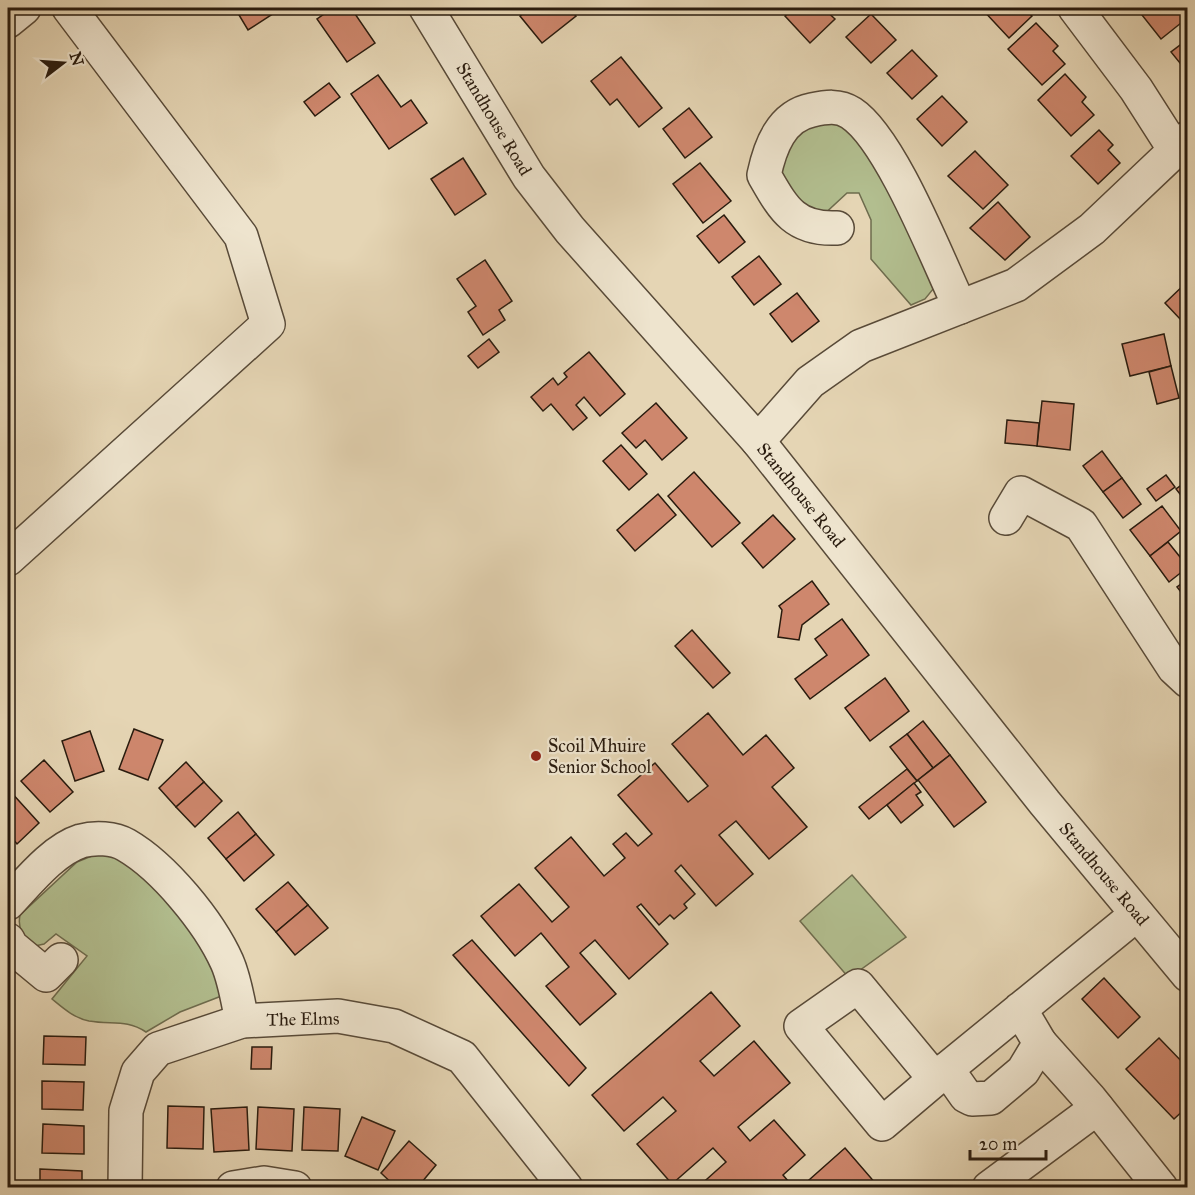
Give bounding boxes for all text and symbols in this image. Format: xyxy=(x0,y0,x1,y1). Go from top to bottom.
north arrow xyxy=(33,33,93,93)
text: N xyxy=(66,49,88,68)
street label: Standhouse Road xyxy=(452,58,536,180)
street label: Standhouse Road xyxy=(752,438,850,552)
place label: Scoil Mhuire Senior School xyxy=(548,735,651,778)
marker: Scoil Mhuire Senior School xyxy=(529,749,543,763)
street label: Standhouse Road xyxy=(1054,818,1154,930)
street label: The Elms xyxy=(266,1007,340,1031)
scale bar xyxy=(970,1123,1046,1161)
text: 20 m xyxy=(979,1133,1017,1155)

